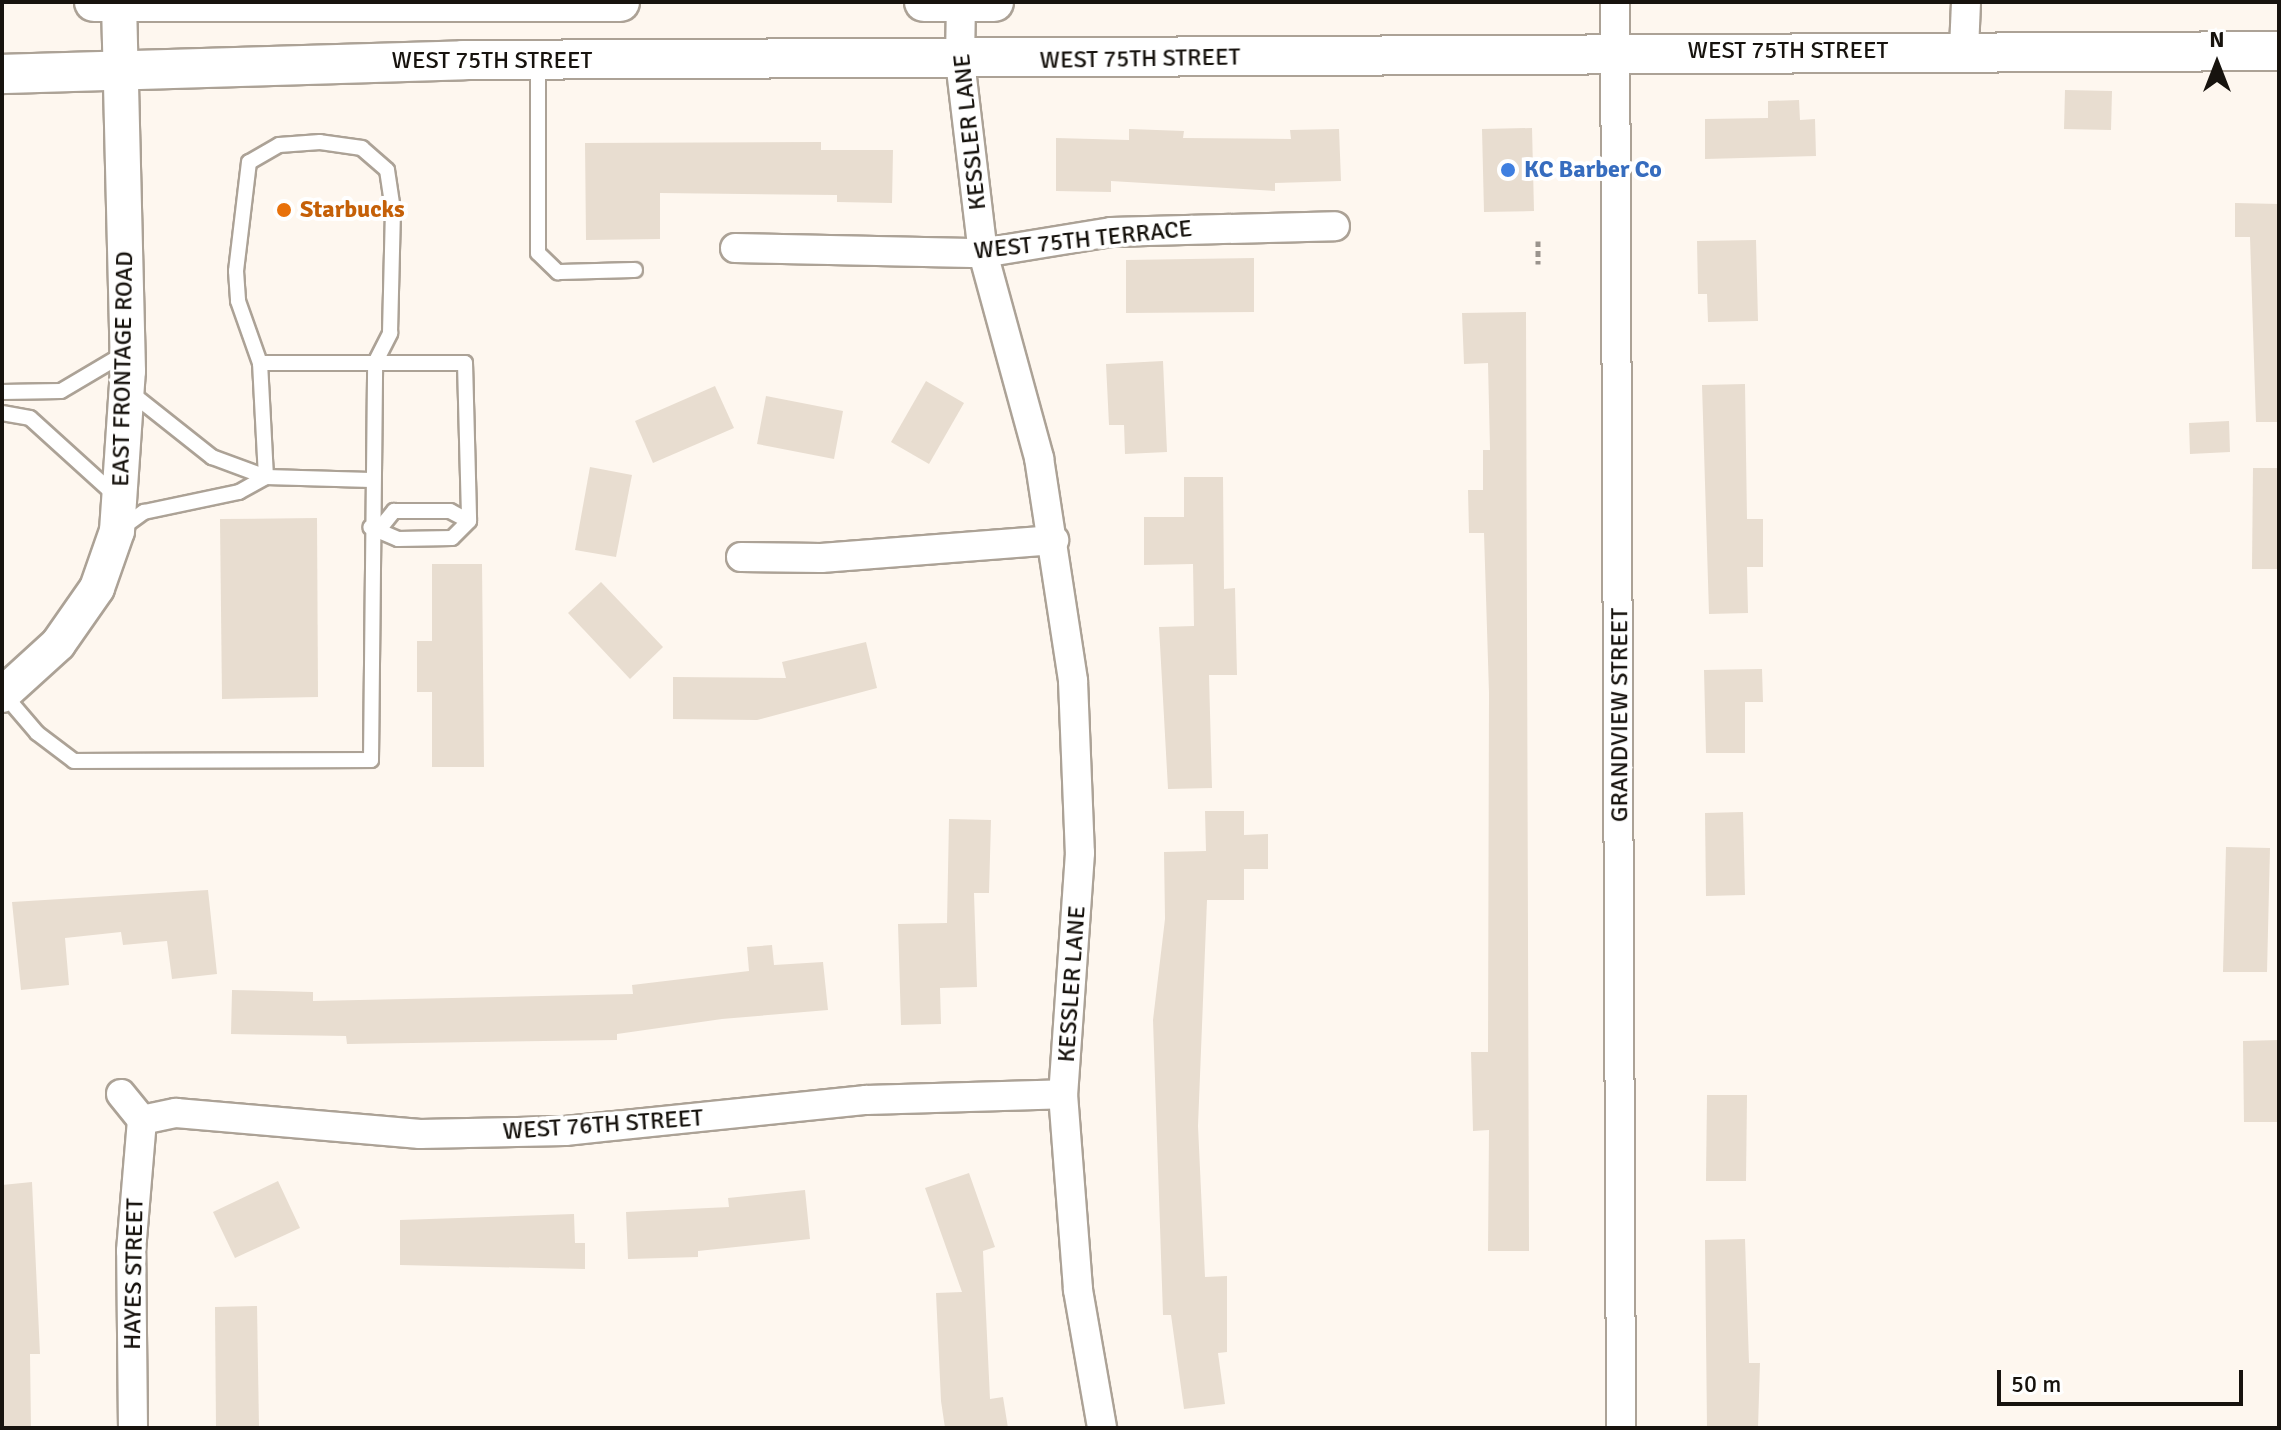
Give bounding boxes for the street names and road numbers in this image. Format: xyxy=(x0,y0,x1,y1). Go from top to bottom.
street label: WEST 75TH STREET xyxy=(1688,37,1888,65)
street label: WEST 75TH STREET xyxy=(1039,43,1241,75)
street label: WEST 75TH STREET xyxy=(392,47,592,75)
street label: KESSLER LANE xyxy=(947,52,993,212)
street label: WEST 75TH TERRACE xyxy=(972,214,1194,266)
street label: EAST FRONTAGE ROAD xyxy=(107,251,139,487)
street label: GRANDVIEW STREET xyxy=(1606,608,1634,822)
street label: KESSLER LANE xyxy=(1052,905,1092,1063)
street label: WEST 76TH STREET xyxy=(502,1104,704,1146)
street label: HAYES STREET xyxy=(118,1198,150,1350)

